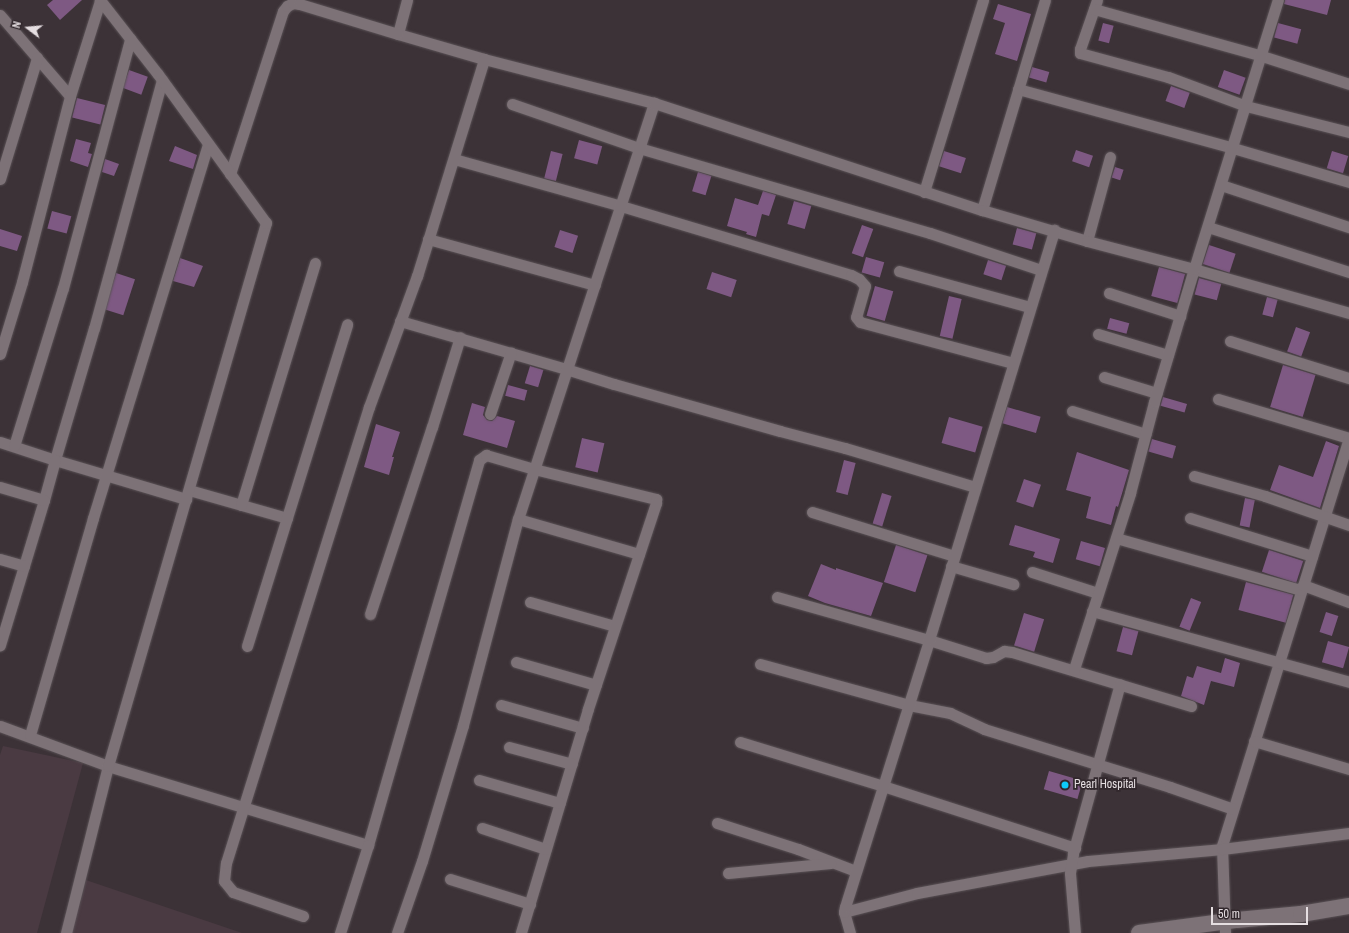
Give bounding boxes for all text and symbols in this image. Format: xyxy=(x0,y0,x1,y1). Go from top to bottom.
north arrow xyxy=(8,8,48,48)
text: N xyxy=(9,20,24,30)
place label: Pearl Hospital xyxy=(1074,778,1136,792)
marker: Pearl Hospital xyxy=(1059,779,1071,791)
scale bar xyxy=(1213,899,1310,925)
text: 50 m xyxy=(1218,906,1240,922)

